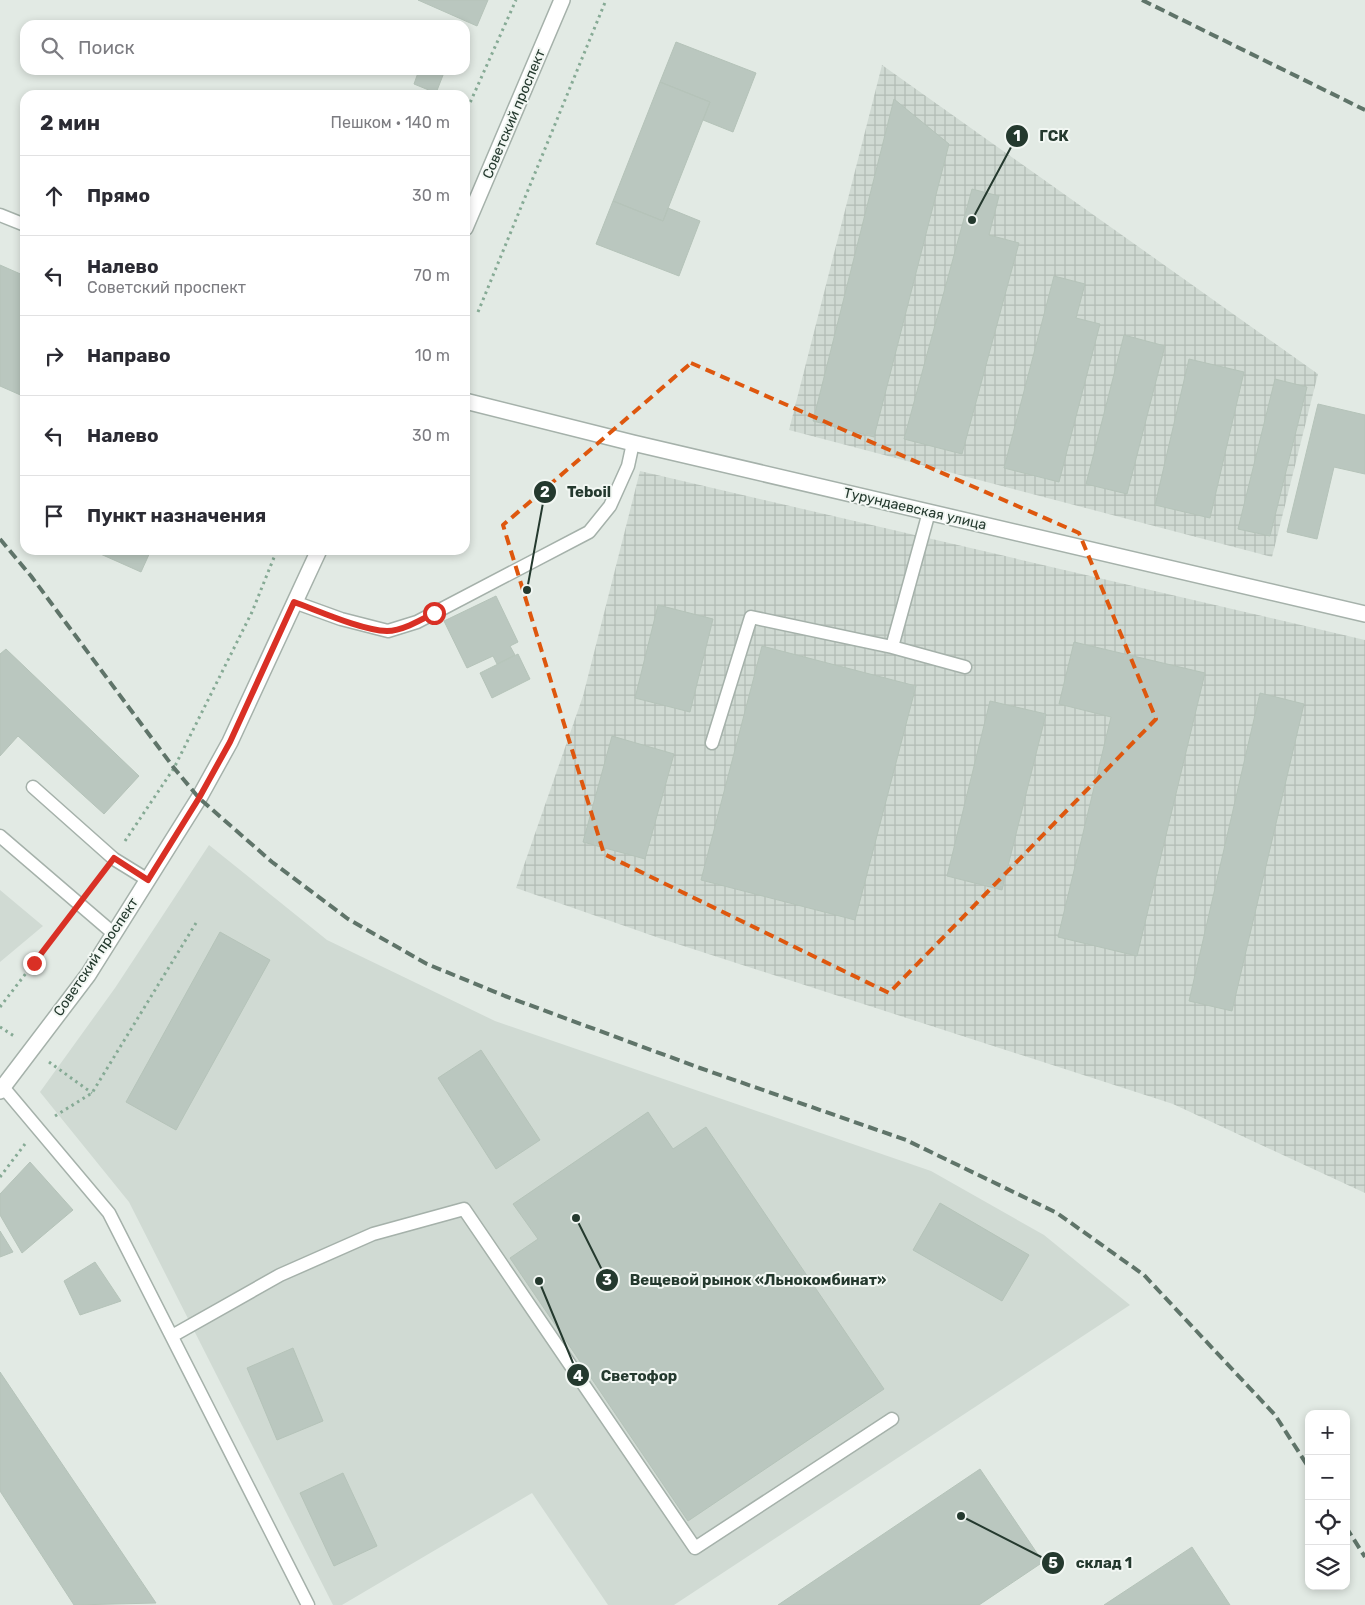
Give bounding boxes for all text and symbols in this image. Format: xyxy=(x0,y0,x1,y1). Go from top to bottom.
search box xyxy=(20,20,470,75)
icon: search xyxy=(38,34,66,62)
text: Поиск xyxy=(78,36,135,59)
street label: Советский проспект xyxy=(479,47,549,181)
text: 2 мин xyxy=(40,110,100,135)
text: Пешком · 140 m xyxy=(331,113,450,132)
callout: ГСК xyxy=(1004,121,1078,151)
text: 1 xyxy=(1013,127,1021,145)
text: ГСК xyxy=(1039,127,1069,145)
icon: ahead xyxy=(40,182,68,210)
text: Прямо xyxy=(87,184,150,207)
text: 30 m xyxy=(412,186,450,205)
text: Налево xyxy=(87,255,159,278)
icon: left xyxy=(40,262,68,290)
text: 70 m xyxy=(413,266,450,285)
text: Советский проспект xyxy=(87,278,246,297)
icon: right xyxy=(40,342,68,370)
text: Направо xyxy=(87,344,171,367)
text: 10 m xyxy=(415,346,450,365)
icon: left xyxy=(40,422,68,450)
text: Налево xyxy=(87,424,159,447)
text: 30 m xyxy=(412,426,450,445)
callout: Teboil xyxy=(532,477,621,507)
text: 2 xyxy=(540,483,550,501)
text: Teboil xyxy=(567,483,611,501)
street label: Турундаевская улица xyxy=(842,484,988,534)
icon: arrive xyxy=(40,502,68,530)
text: Пункт назначения xyxy=(87,504,266,527)
route start xyxy=(423,602,446,625)
street label: Советский проспект xyxy=(50,895,142,1019)
route end xyxy=(23,952,46,975)
callout: Вещевой рынок «Льнокомбинат» xyxy=(595,1265,896,1295)
text: 3 xyxy=(602,1271,612,1289)
text: Вещевой рынок «Льнокомбинат» xyxy=(630,1271,886,1289)
callout: Светофор xyxy=(566,1360,688,1390)
text: 4 xyxy=(573,1367,583,1385)
text: Светофор xyxy=(601,1367,677,1385)
map controls xyxy=(1305,1410,1350,1590)
button: + xyxy=(1305,1410,1350,1455)
button: − xyxy=(1305,1455,1350,1500)
button: locate xyxy=(1305,1500,1350,1545)
button: layers xyxy=(1305,1545,1350,1590)
callout: склад 1 xyxy=(1041,1548,1142,1578)
text: 5 xyxy=(1048,1554,1058,1572)
text: склад 1 xyxy=(1076,1554,1132,1572)

